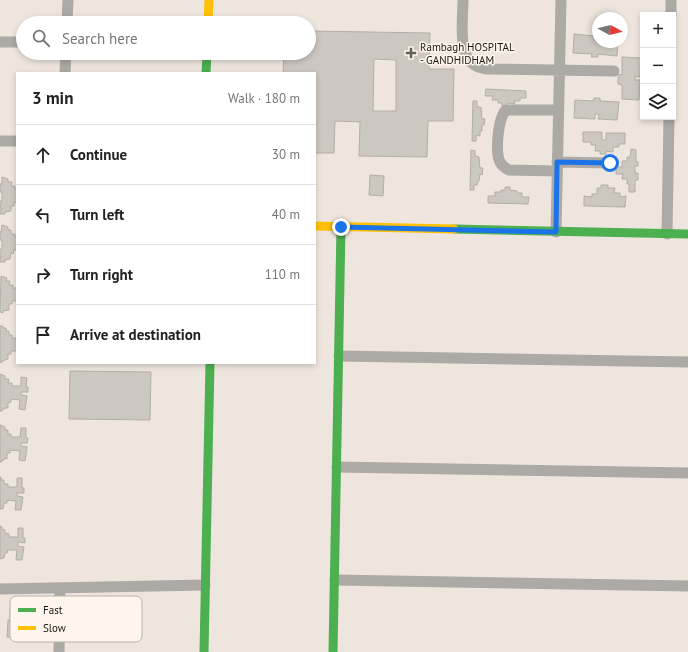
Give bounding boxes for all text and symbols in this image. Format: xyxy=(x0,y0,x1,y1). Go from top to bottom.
north arrow xyxy=(592,12,628,48)
map controls xyxy=(640,12,676,120)
button: + xyxy=(640,12,676,48)
search box xyxy=(16,16,316,60)
icon: search xyxy=(30,27,52,49)
text: Search here xyxy=(62,29,138,48)
place label: Rambagh HOSPITAL - GANDHIDHAM xyxy=(420,40,515,67)
marker: Rambagh HOSPITAL - GANDHIDHAM xyxy=(405,47,417,59)
button: − xyxy=(640,48,676,84)
button: layers xyxy=(640,84,676,120)
text: 3 min xyxy=(32,87,73,109)
text: Walk · 180 m xyxy=(228,90,300,107)
icon: ahead xyxy=(32,144,54,166)
text: Continue xyxy=(70,145,127,164)
text: 30 m xyxy=(272,146,300,163)
route start xyxy=(601,154,619,172)
icon: left xyxy=(32,204,54,226)
text: Turn left xyxy=(70,205,124,224)
text: 40 m xyxy=(272,206,300,223)
route end xyxy=(332,218,350,236)
icon: right xyxy=(32,264,54,286)
text: Turn right xyxy=(70,265,133,284)
text: 110 m xyxy=(265,266,300,283)
icon: arrive xyxy=(32,324,54,346)
text: Arrive at destination xyxy=(70,325,201,344)
legend xyxy=(10,596,142,642)
text: Fast xyxy=(43,603,63,617)
text: Slow xyxy=(43,621,66,635)

